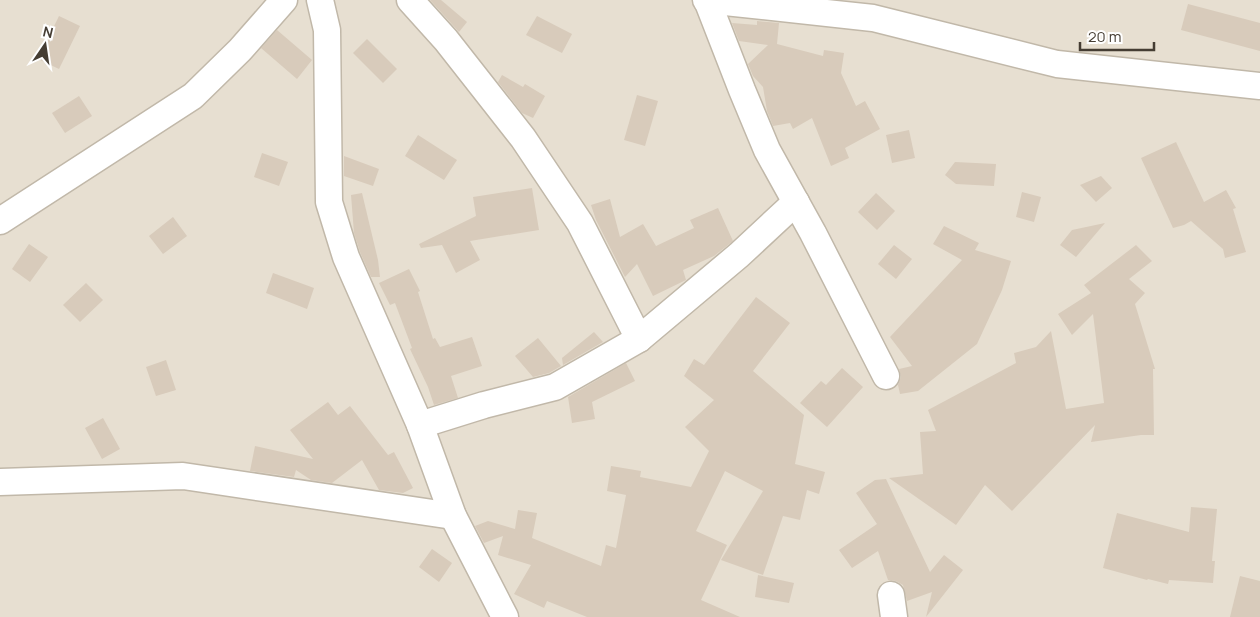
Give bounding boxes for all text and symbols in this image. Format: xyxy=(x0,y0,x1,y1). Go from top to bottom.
north arrow xyxy=(20,20,70,70)
scale bar xyxy=(1080,20,1154,52)
text: N xyxy=(41,21,55,42)
text: 20 m xyxy=(1088,26,1121,47)

